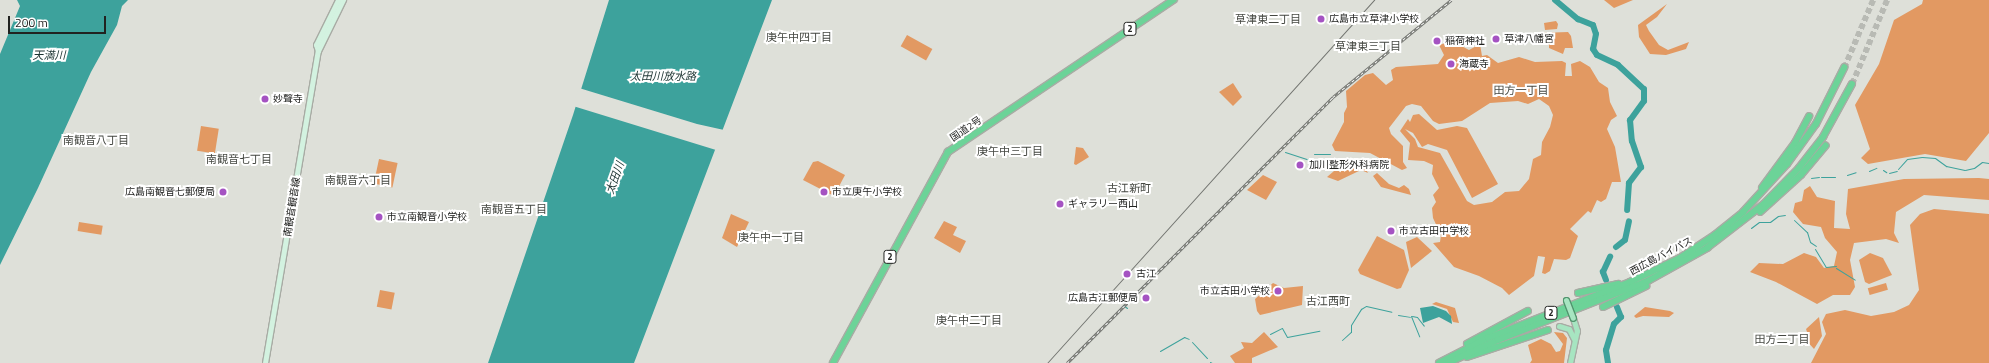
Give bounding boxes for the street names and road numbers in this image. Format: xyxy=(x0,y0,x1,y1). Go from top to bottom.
road number: 2 xyxy=(1123,22,1137,36)
street label: 国道2号 xyxy=(948,114,984,144)
street label: 南観音観音線 xyxy=(281,176,303,238)
street label: 西広島バイパス xyxy=(1627,234,1695,278)
road number: 2 xyxy=(883,250,897,264)
road number: 2 xyxy=(1544,306,1558,320)

